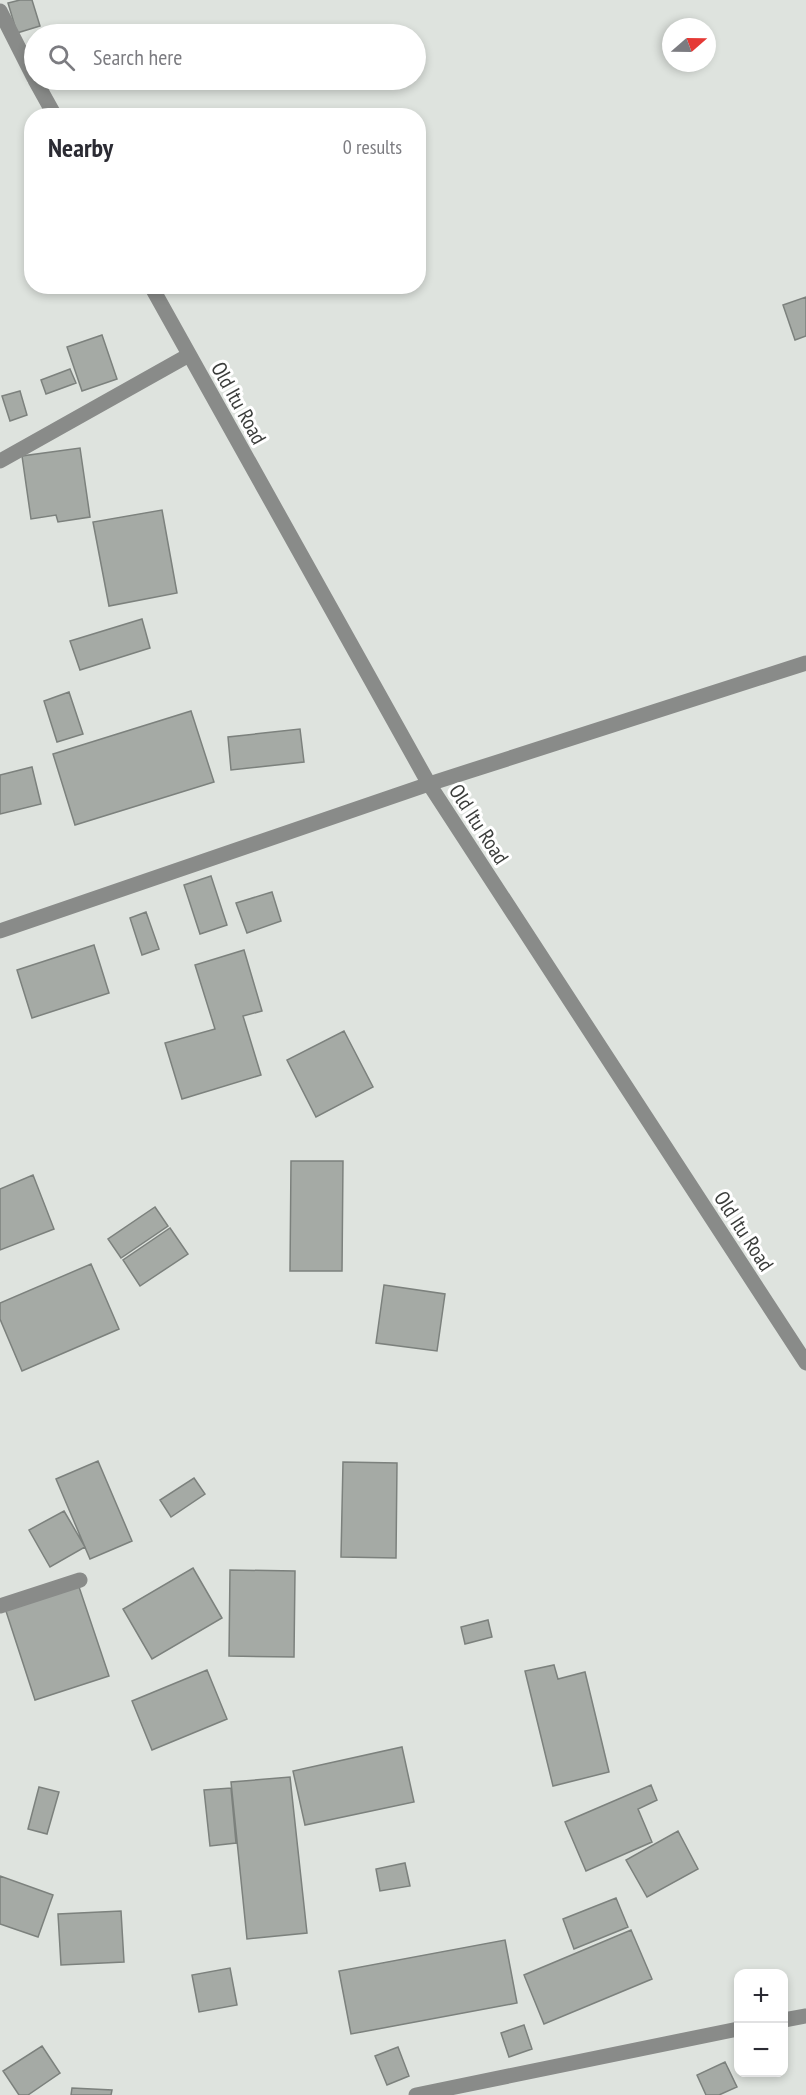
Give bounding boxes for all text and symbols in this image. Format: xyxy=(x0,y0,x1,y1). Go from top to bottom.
north arrow xyxy=(662,18,716,72)
search box xyxy=(24,24,426,90)
icon: search xyxy=(45,41,78,74)
text: Search here xyxy=(93,43,182,71)
text: Nearby xyxy=(48,131,113,164)
text: 0 results xyxy=(343,134,402,160)
street label: Old Itu Road xyxy=(205,357,273,449)
street label: Old Itu Road xyxy=(443,779,515,869)
street label: Old Itu Road xyxy=(708,1186,780,1276)
map controls xyxy=(734,1969,788,2077)
button: + xyxy=(734,1969,788,2023)
button: − xyxy=(734,2023,788,2077)

